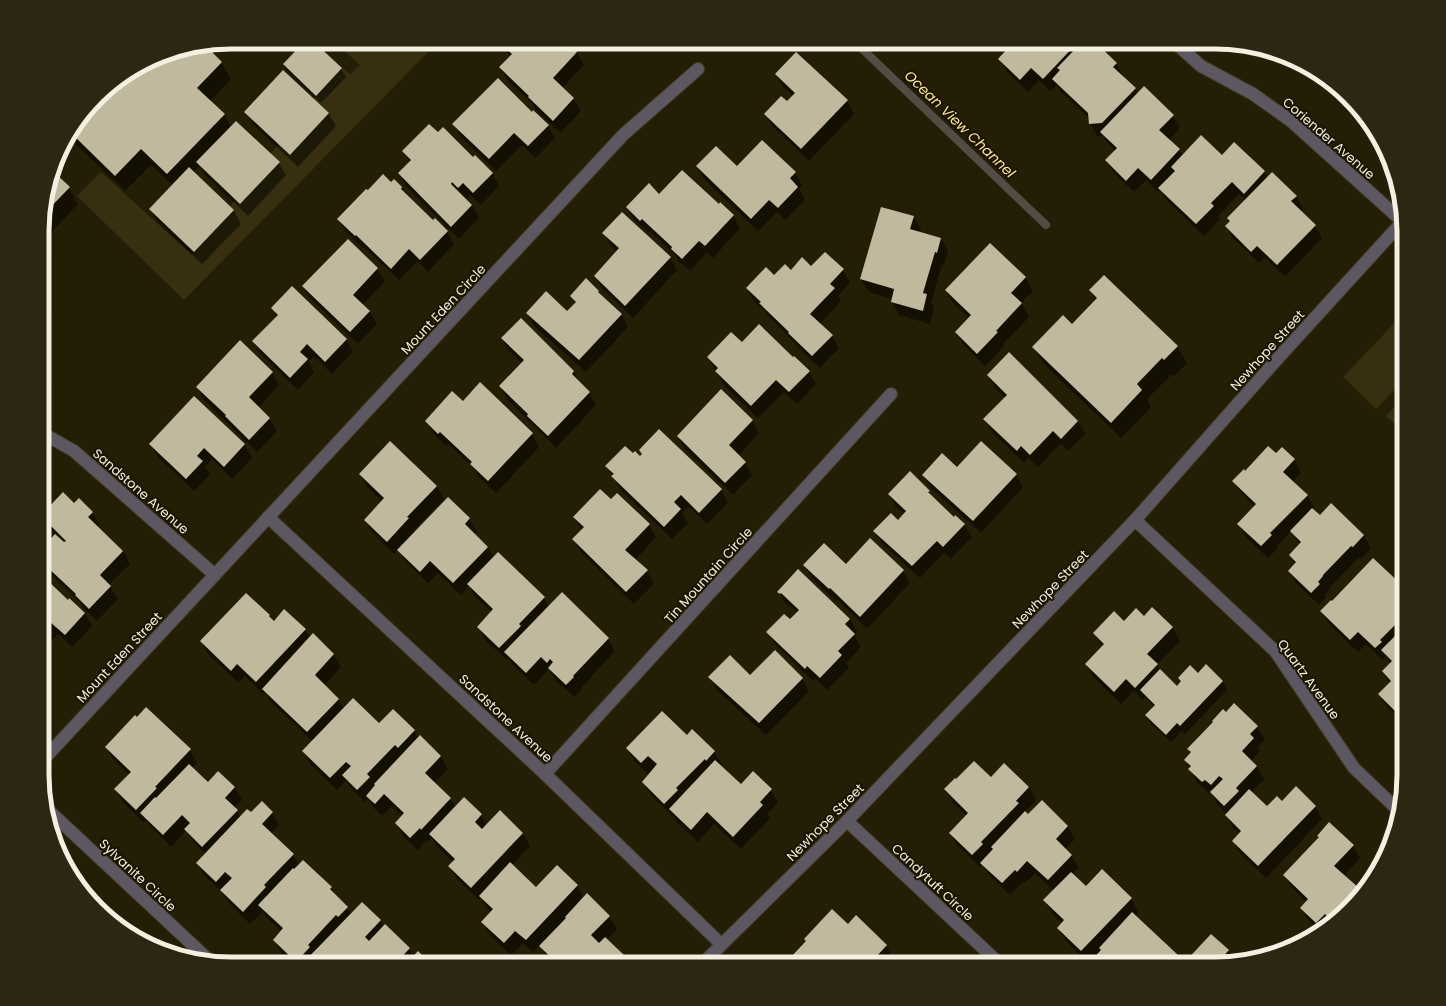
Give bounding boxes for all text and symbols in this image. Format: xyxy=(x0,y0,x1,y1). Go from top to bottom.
water label: Ocean View Channel xyxy=(900,66,1020,183)
street label: Coriender Avenue xyxy=(1278,93,1379,184)
street label: Mount Eden Circle xyxy=(397,260,490,359)
street label: Newhope Street xyxy=(1226,306,1309,395)
street label: Sandstone Avenue xyxy=(88,444,193,539)
street label: Tin Mountain Circle xyxy=(660,523,757,628)
street label: Newhope Street xyxy=(1008,546,1093,633)
street label: Mount Eden Street xyxy=(72,608,167,707)
street label: Quartz Avenue xyxy=(1273,635,1344,723)
street label: Sandstone Avenue xyxy=(455,670,557,767)
street label: Newhope Street xyxy=(782,779,869,865)
street label: Sylvanite Circle xyxy=(95,835,180,916)
street label: Candytuft Circle xyxy=(887,839,978,925)

